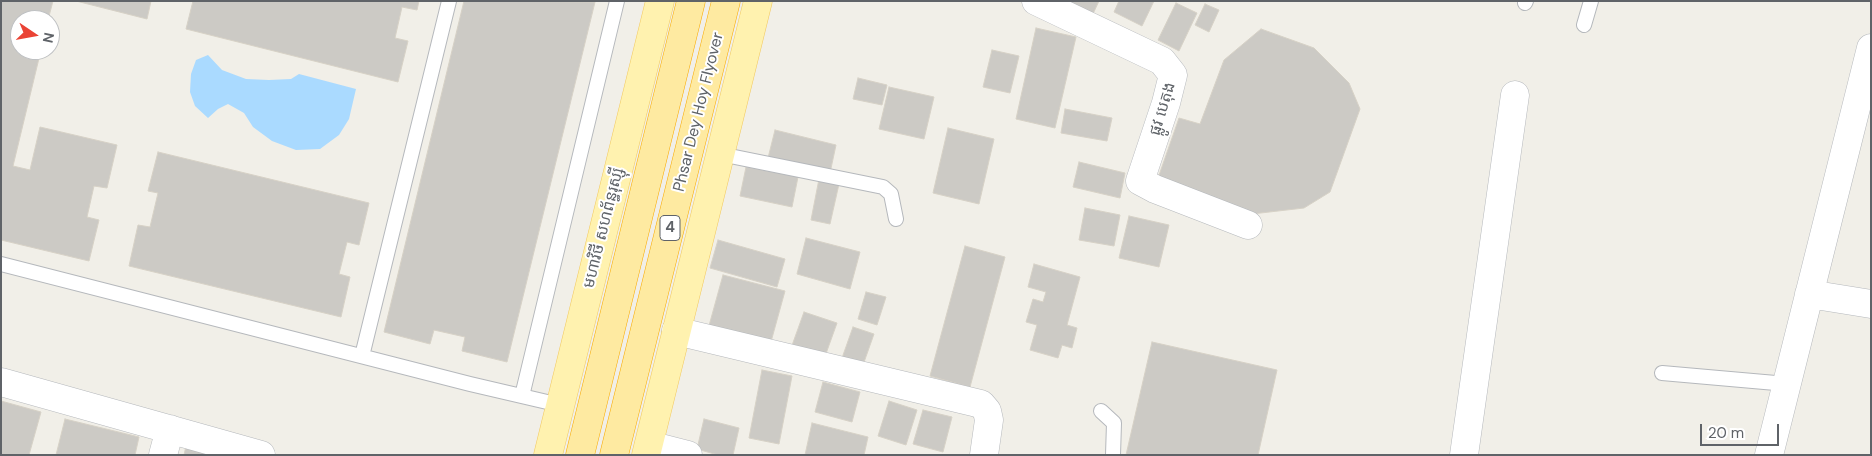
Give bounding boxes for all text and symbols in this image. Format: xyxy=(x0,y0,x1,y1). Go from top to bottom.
north arrow xyxy=(10,10,60,60)
street label: Phsar Dey Hoy Flyover xyxy=(670,30,728,194)
text: N xyxy=(39,31,59,45)
street label: ផ្លូវ បេតុង xyxy=(1146,80,1180,138)
street label: មហាវិថី សហព័ន្ធរុស្ស៊ី xyxy=(580,166,628,290)
road number: 4 xyxy=(660,216,680,240)
scale bar xyxy=(1702,414,1781,446)
text: 20 m xyxy=(1708,423,1744,443)

